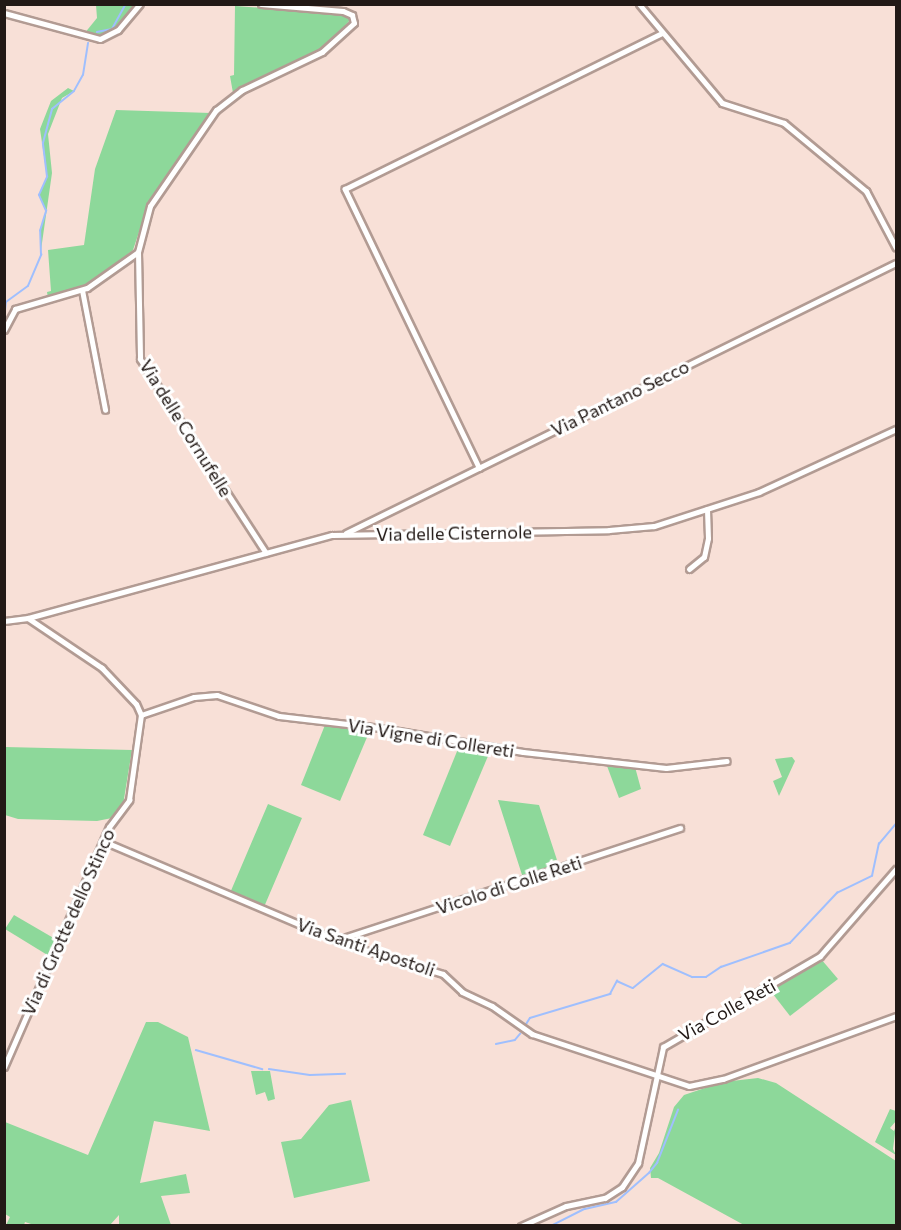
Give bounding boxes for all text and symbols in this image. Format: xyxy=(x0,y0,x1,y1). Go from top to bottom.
street label: Via Pantano Secco xyxy=(548,355,692,441)
street label: Via delle Cornufelle xyxy=(135,356,237,500)
street label: Via delle Cisternole xyxy=(376,521,532,545)
street label: Via Vigne di Collereti xyxy=(346,714,516,762)
street label: Via di Grotte dello Stinco xyxy=(17,825,119,1019)
street label: Vicolo di Colle Reti xyxy=(433,851,585,919)
street label: Via Santi Apostoli xyxy=(294,913,438,981)
street label: Via Colle Reti xyxy=(675,974,779,1046)

